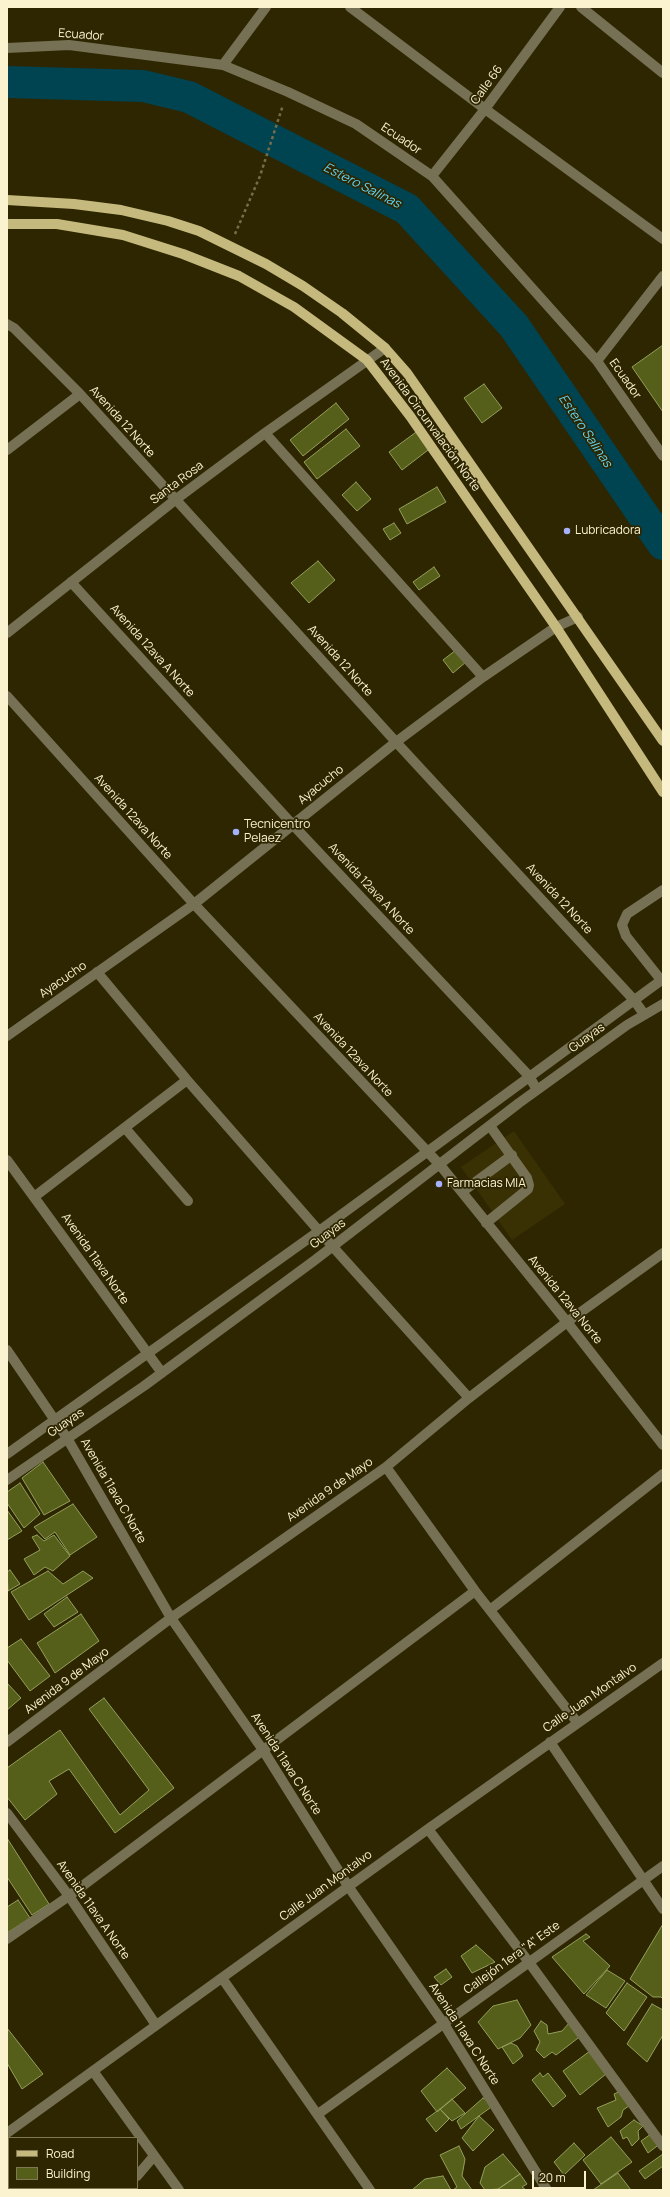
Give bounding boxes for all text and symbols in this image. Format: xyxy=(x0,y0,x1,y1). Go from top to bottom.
street label: Ecuador xyxy=(58,26,104,44)
street label: Calle 66 xyxy=(468,62,506,108)
street label: Ecuador xyxy=(378,120,424,158)
water label: Estero Salinas xyxy=(321,160,403,212)
street label: Avenida Circunvalación Norte xyxy=(377,355,483,495)
street label: Ecuador xyxy=(606,356,644,402)
street label: Avenida 12 Norte xyxy=(86,383,158,461)
water label: Estero Salinas xyxy=(555,392,615,470)
street label: Santa Rosa xyxy=(148,458,206,508)
place label: Lubricadora xyxy=(575,524,641,538)
marker: Lubricadora xyxy=(562,526,572,536)
street label: Avenida 12ava A Norte xyxy=(107,602,197,700)
street label: Avenida 12 Norte xyxy=(304,622,376,700)
street label: Ayacucho xyxy=(295,762,347,808)
street label: Avenida 12ava Norte xyxy=(91,771,175,863)
place label: Tecnicentro Pelaez xyxy=(244,818,310,846)
marker: Tecnicentro Pelaez xyxy=(231,827,241,837)
street label: Avenida 12ava A Norte xyxy=(325,840,417,938)
street label: Avenida 12 Norte xyxy=(523,861,595,937)
street label: Ayacucho xyxy=(37,959,89,1001)
street label: Avenida 12ava Norte xyxy=(310,1010,396,1100)
street label: Guayas xyxy=(566,1020,608,1056)
place label: Farmacias MIA xyxy=(447,1177,526,1191)
marker: Farmacias MIA xyxy=(434,1179,444,1189)
street label: Avenida 11ava Norte xyxy=(58,1211,132,1307)
street label: Guayas xyxy=(307,1216,349,1252)
street label: Avenida 12ava Norte xyxy=(525,1253,605,1347)
street label: Guayas xyxy=(45,1406,87,1440)
street label: Avenida 11ava C Norte xyxy=(77,1436,149,1546)
street label: Avenida 9 de Mayo xyxy=(284,1455,376,1525)
street label: Avenida 9 de Mayo xyxy=(22,1645,112,1717)
street label: Calle Juan Montalvo xyxy=(541,1660,639,1736)
street label: Avenida 11ava C Norte xyxy=(248,1710,324,1818)
street label: Calle Juan Montalvo xyxy=(277,1848,375,1924)
street label: Avenida 11ava A Norte xyxy=(53,1858,133,1962)
street label: Callejón 1era "A" Este xyxy=(461,1918,563,1998)
street label: Avenida 11ava C Norte xyxy=(426,1980,502,2088)
legend xyxy=(8,2137,138,2189)
text: Road xyxy=(46,2145,74,2162)
scale bar xyxy=(534,2163,588,2189)
text: Building xyxy=(46,2165,90,2182)
text: 20 m xyxy=(539,2169,566,2186)

